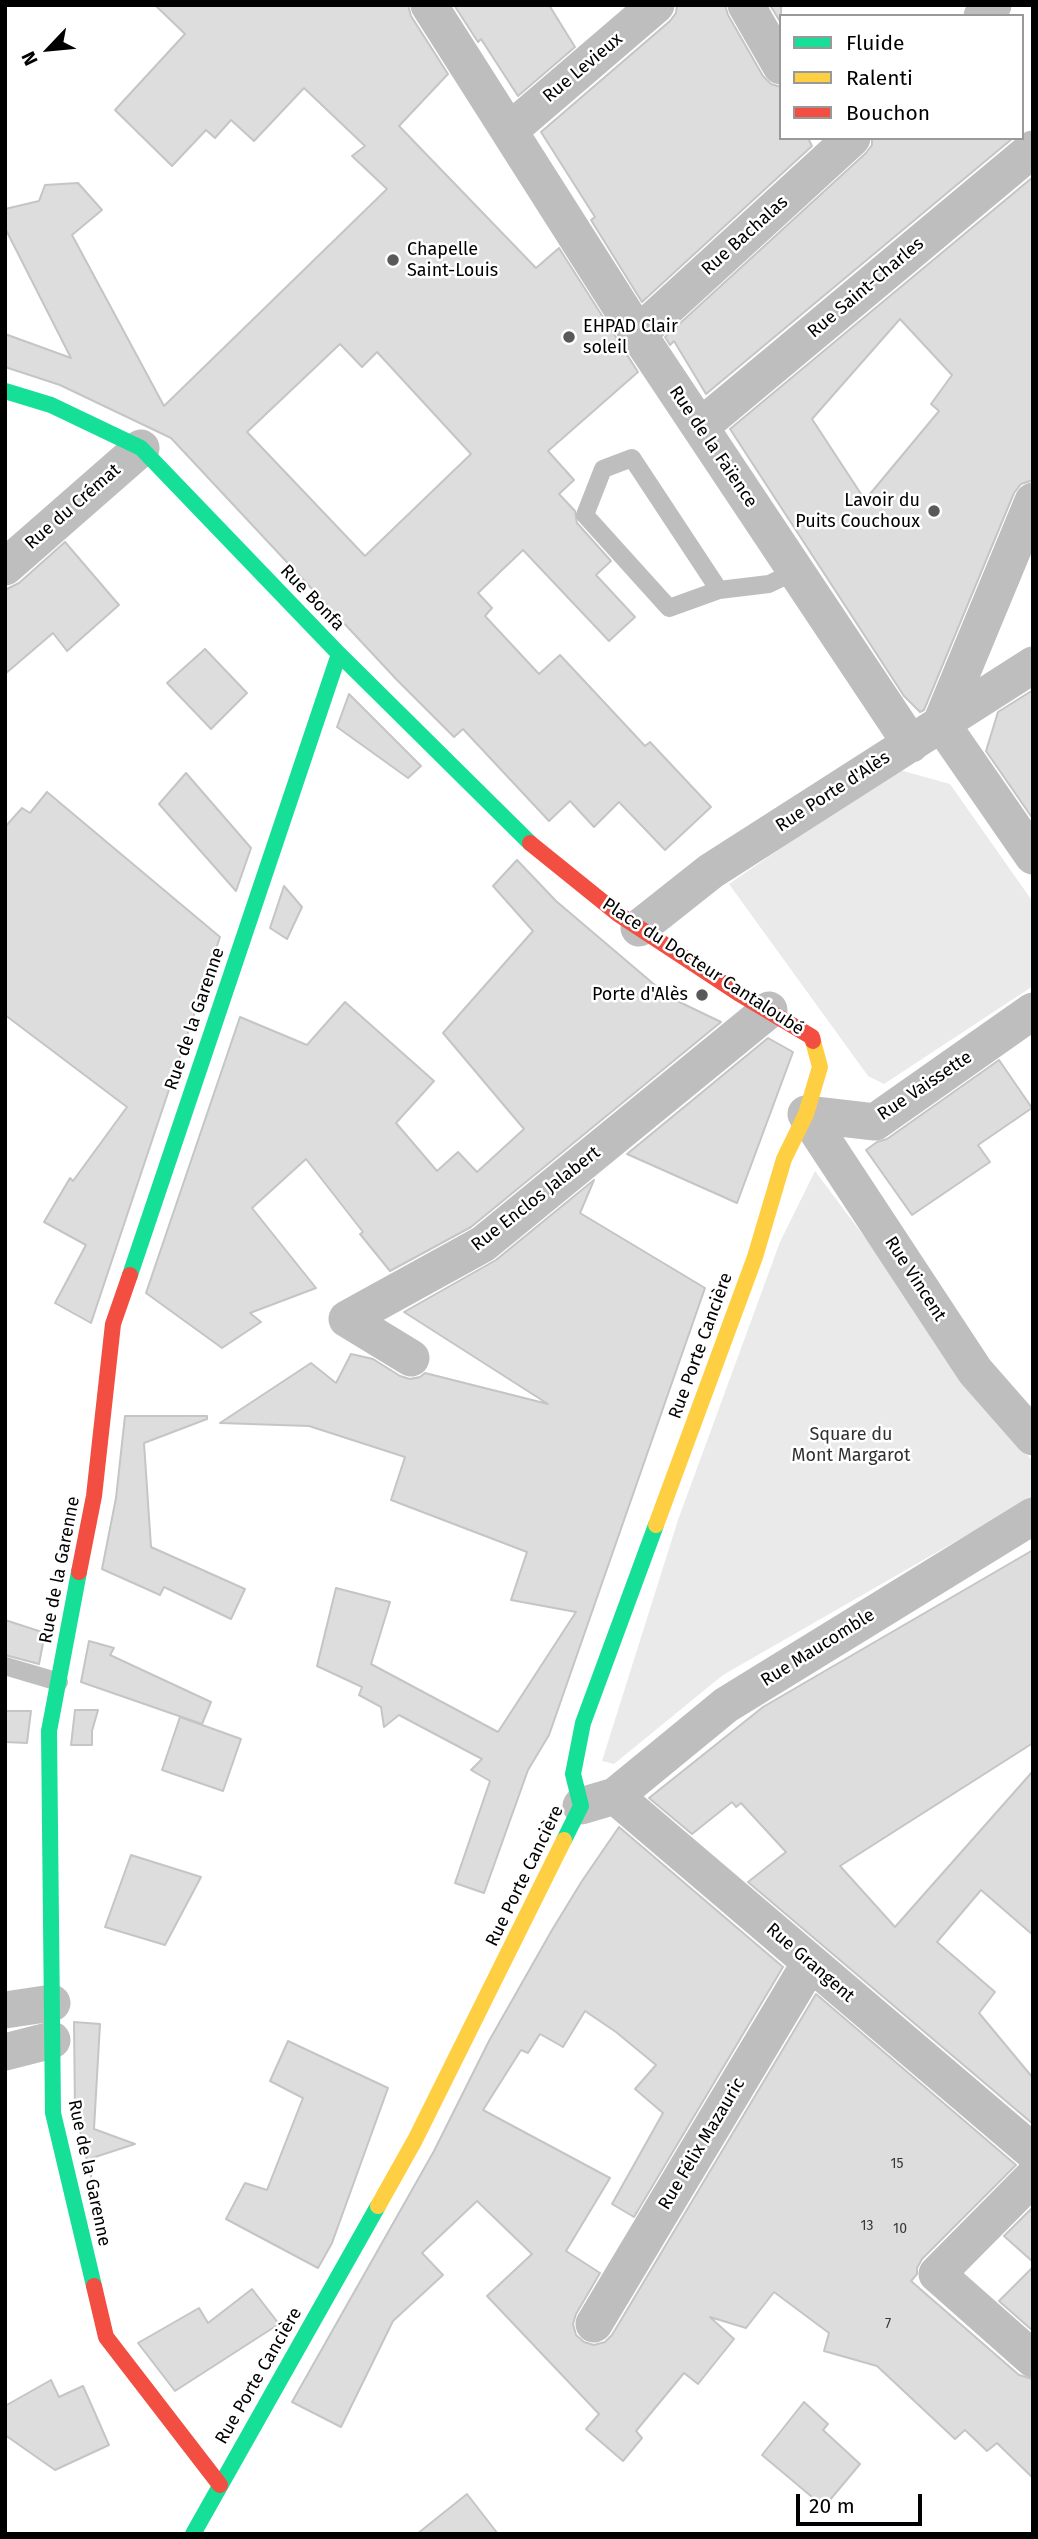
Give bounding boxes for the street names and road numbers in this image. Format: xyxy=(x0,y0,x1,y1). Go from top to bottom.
street label: Rue Levieux xyxy=(539,29,627,107)
street label: Rue Bachalas xyxy=(697,192,793,280)
street label: Rue Saint-Charles xyxy=(804,233,928,343)
street label: Rue de la Faïence xyxy=(664,382,762,512)
street label: Rue du Crémat xyxy=(21,460,125,554)
street label: Rue Bonfa xyxy=(275,561,349,635)
street label: Rue Porte d'Alès xyxy=(772,747,894,837)
street label: Place du Docteur Cantaloubé xyxy=(598,894,808,1040)
street label: Rue de la Garenne xyxy=(160,945,230,1093)
street label: Rue Vaissette xyxy=(874,1047,976,1125)
street label: Rue Enclos Jalabert xyxy=(467,1142,605,1256)
street label: Rue Vincent xyxy=(880,1233,950,1325)
street label: Rue Porte Cancière xyxy=(665,1270,737,1422)
street label: Rue de la Garenne xyxy=(35,1495,85,1645)
street label: Rue Maucomble xyxy=(757,1604,879,1692)
street label: Rue Porte Cancière xyxy=(482,1802,568,1950)
street label: Rue Grangent xyxy=(761,1919,859,2007)
street label: Rue Félix Mazauric xyxy=(654,2074,750,2214)
street label: Rue de la Garenne xyxy=(63,2098,115,2248)
street label: Rue Porte Cancière xyxy=(211,2304,307,2448)

